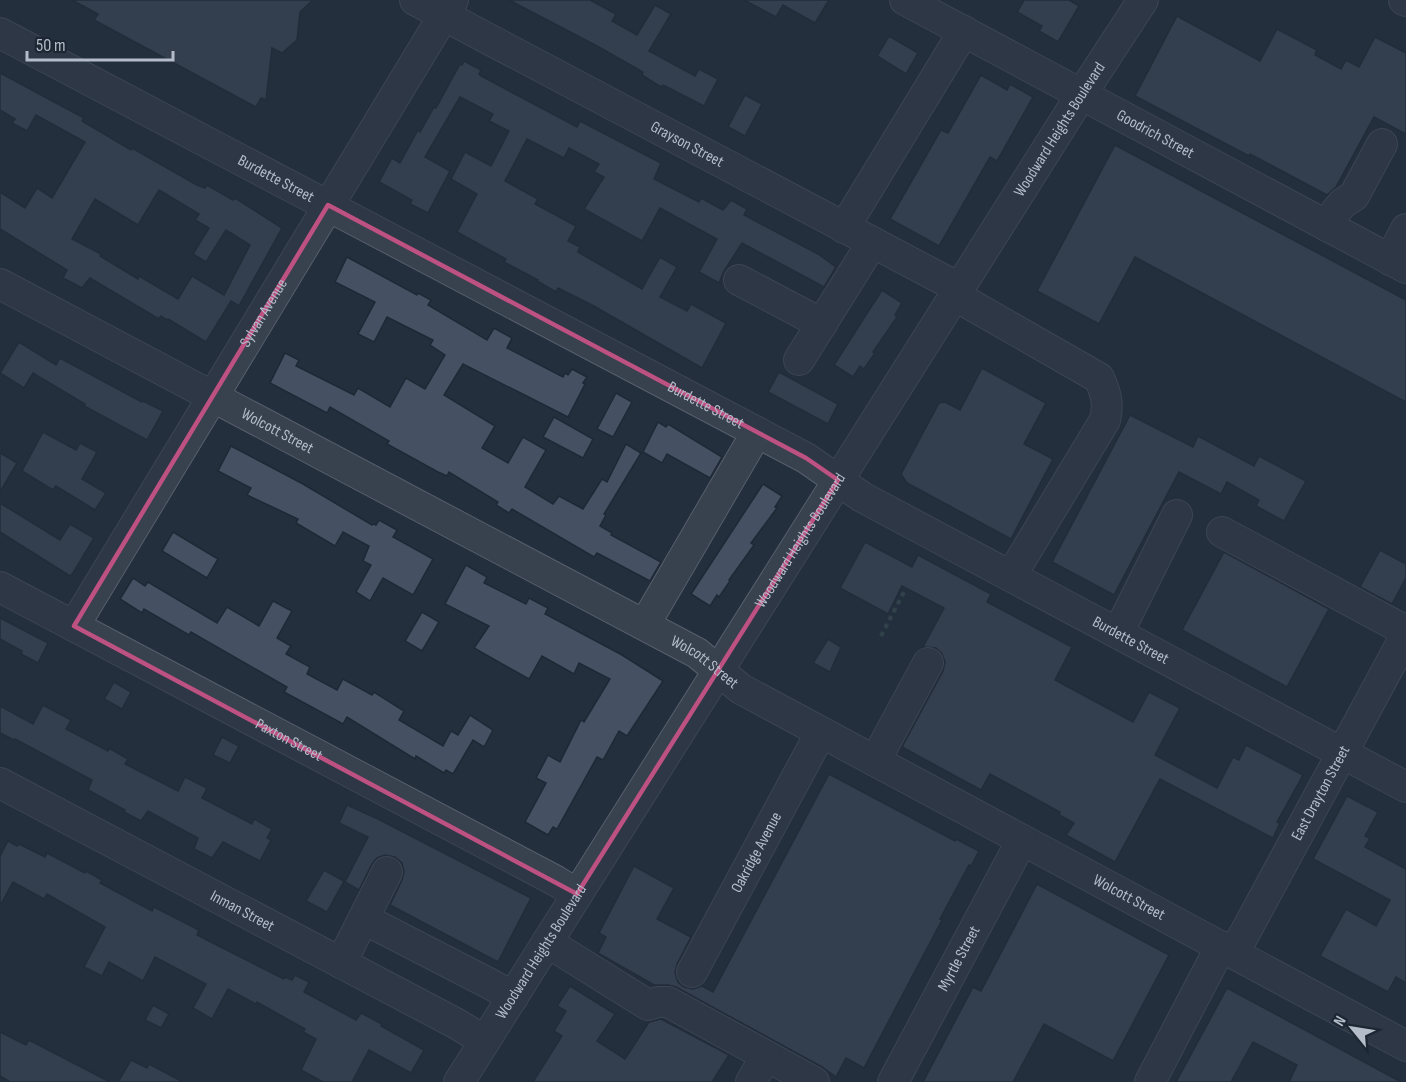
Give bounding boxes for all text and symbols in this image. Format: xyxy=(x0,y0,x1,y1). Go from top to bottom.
scale bar xyxy=(27,24,172,62)
text: 50 m xyxy=(36,35,66,56)
street label: Woodward Heights Boulevard xyxy=(1010,59,1109,200)
street label: Goodrich Street xyxy=(1113,105,1198,162)
street label: Grayson Street xyxy=(647,117,727,171)
street label: Burdette Street xyxy=(235,151,318,206)
street label: Sylvan Avenue xyxy=(236,275,292,351)
street label: Burdette Street xyxy=(664,377,747,433)
street label: Wolcott Street xyxy=(238,404,317,458)
street label: Woodward Heights Boulevard xyxy=(751,470,850,611)
street label: Burdette Street xyxy=(1089,612,1172,668)
street label: Wolcott Street xyxy=(668,631,742,693)
street label: Paxton Street xyxy=(252,714,326,765)
street label: East Drayton Street xyxy=(1287,742,1354,844)
street label: Oakridge Avenue xyxy=(727,809,786,896)
street label: Wolcott Street xyxy=(1090,870,1168,924)
street label: Woodward Heights Boulevard xyxy=(492,881,591,1023)
street label: Inman Street xyxy=(207,886,278,936)
street label: Myrtle Street xyxy=(934,922,984,994)
north arrow xyxy=(1322,998,1382,1058)
text: N xyxy=(1330,1013,1351,1030)

